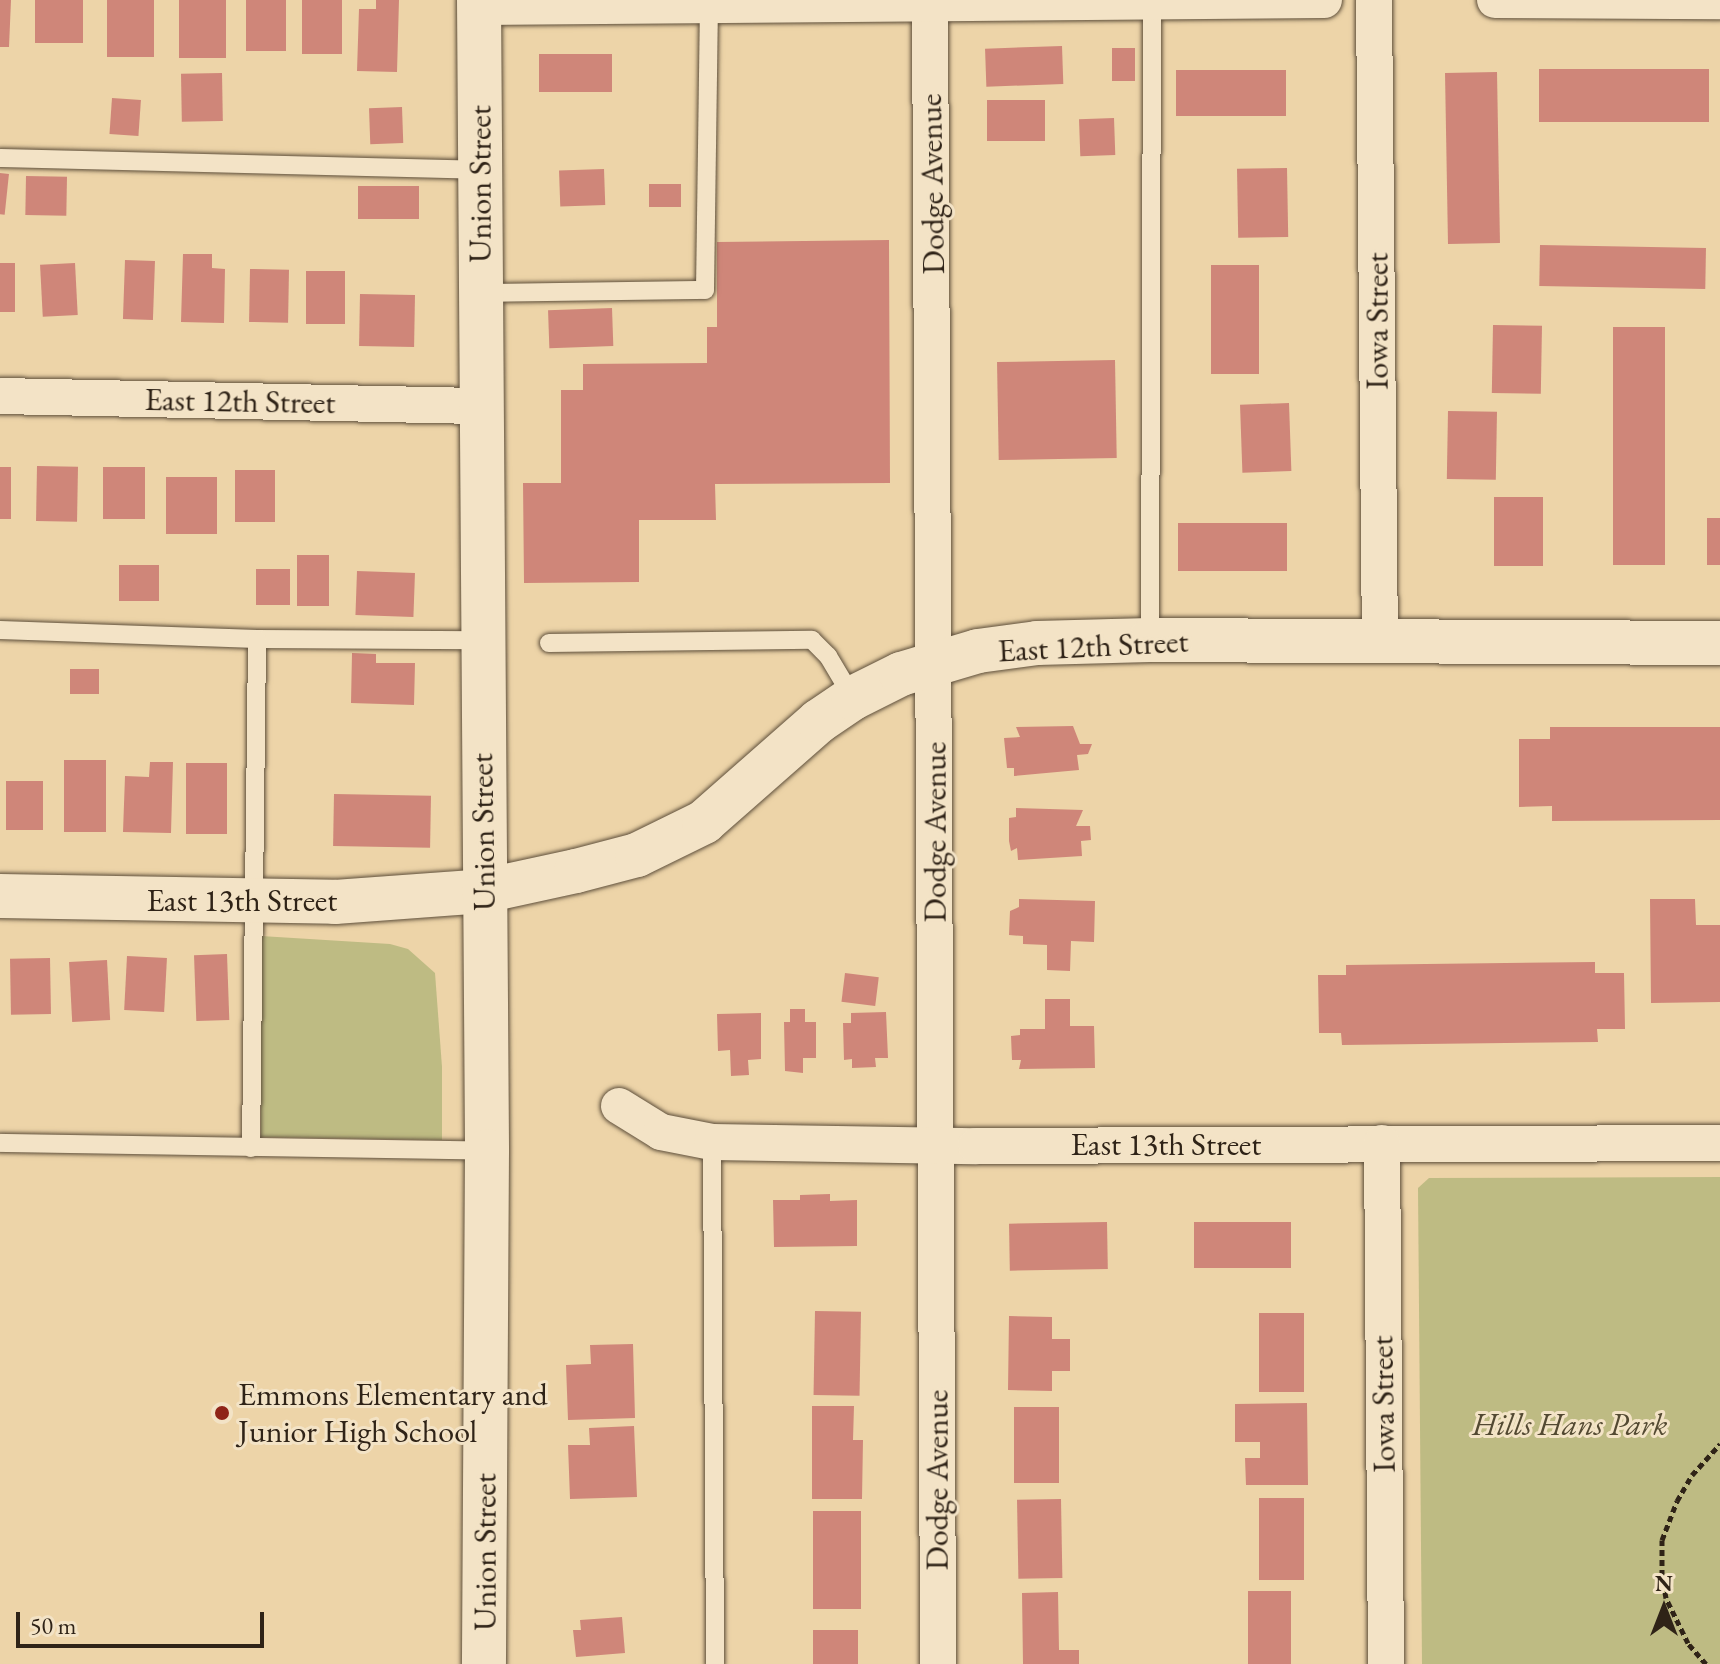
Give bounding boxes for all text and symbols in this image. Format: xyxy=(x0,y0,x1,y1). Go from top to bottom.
street label: Dodge Avenue xyxy=(911,93,953,275)
street label: Union Street xyxy=(461,105,499,263)
street label: Iowa Street xyxy=(1358,252,1396,390)
street label: East 12th Street xyxy=(144,380,336,422)
street label: East 12th Street xyxy=(997,622,1189,670)
street label: Dodge Avenue xyxy=(916,742,954,922)
street label: Union Street xyxy=(462,753,504,911)
street label: East 13th Street xyxy=(147,881,337,919)
street label: East 13th Street xyxy=(1071,1125,1261,1163)
street label: Iowa Street xyxy=(1363,1335,1403,1473)
place label: Emmons Elementary and Junior High School xyxy=(238,1376,548,1451)
street label: Dodge Avenue xyxy=(918,1390,956,1570)
marker: Emmons Elementary and Junior High School xyxy=(213,1404,231,1422)
park label: Hills Hans Park xyxy=(1472,1405,1668,1443)
street label: Union Street xyxy=(466,1473,504,1631)
north arrow xyxy=(1624,1568,1704,1648)
text: N xyxy=(1655,1569,1673,1598)
scale bar xyxy=(20,1596,268,1646)
text: 50 m xyxy=(30,1610,77,1641)

